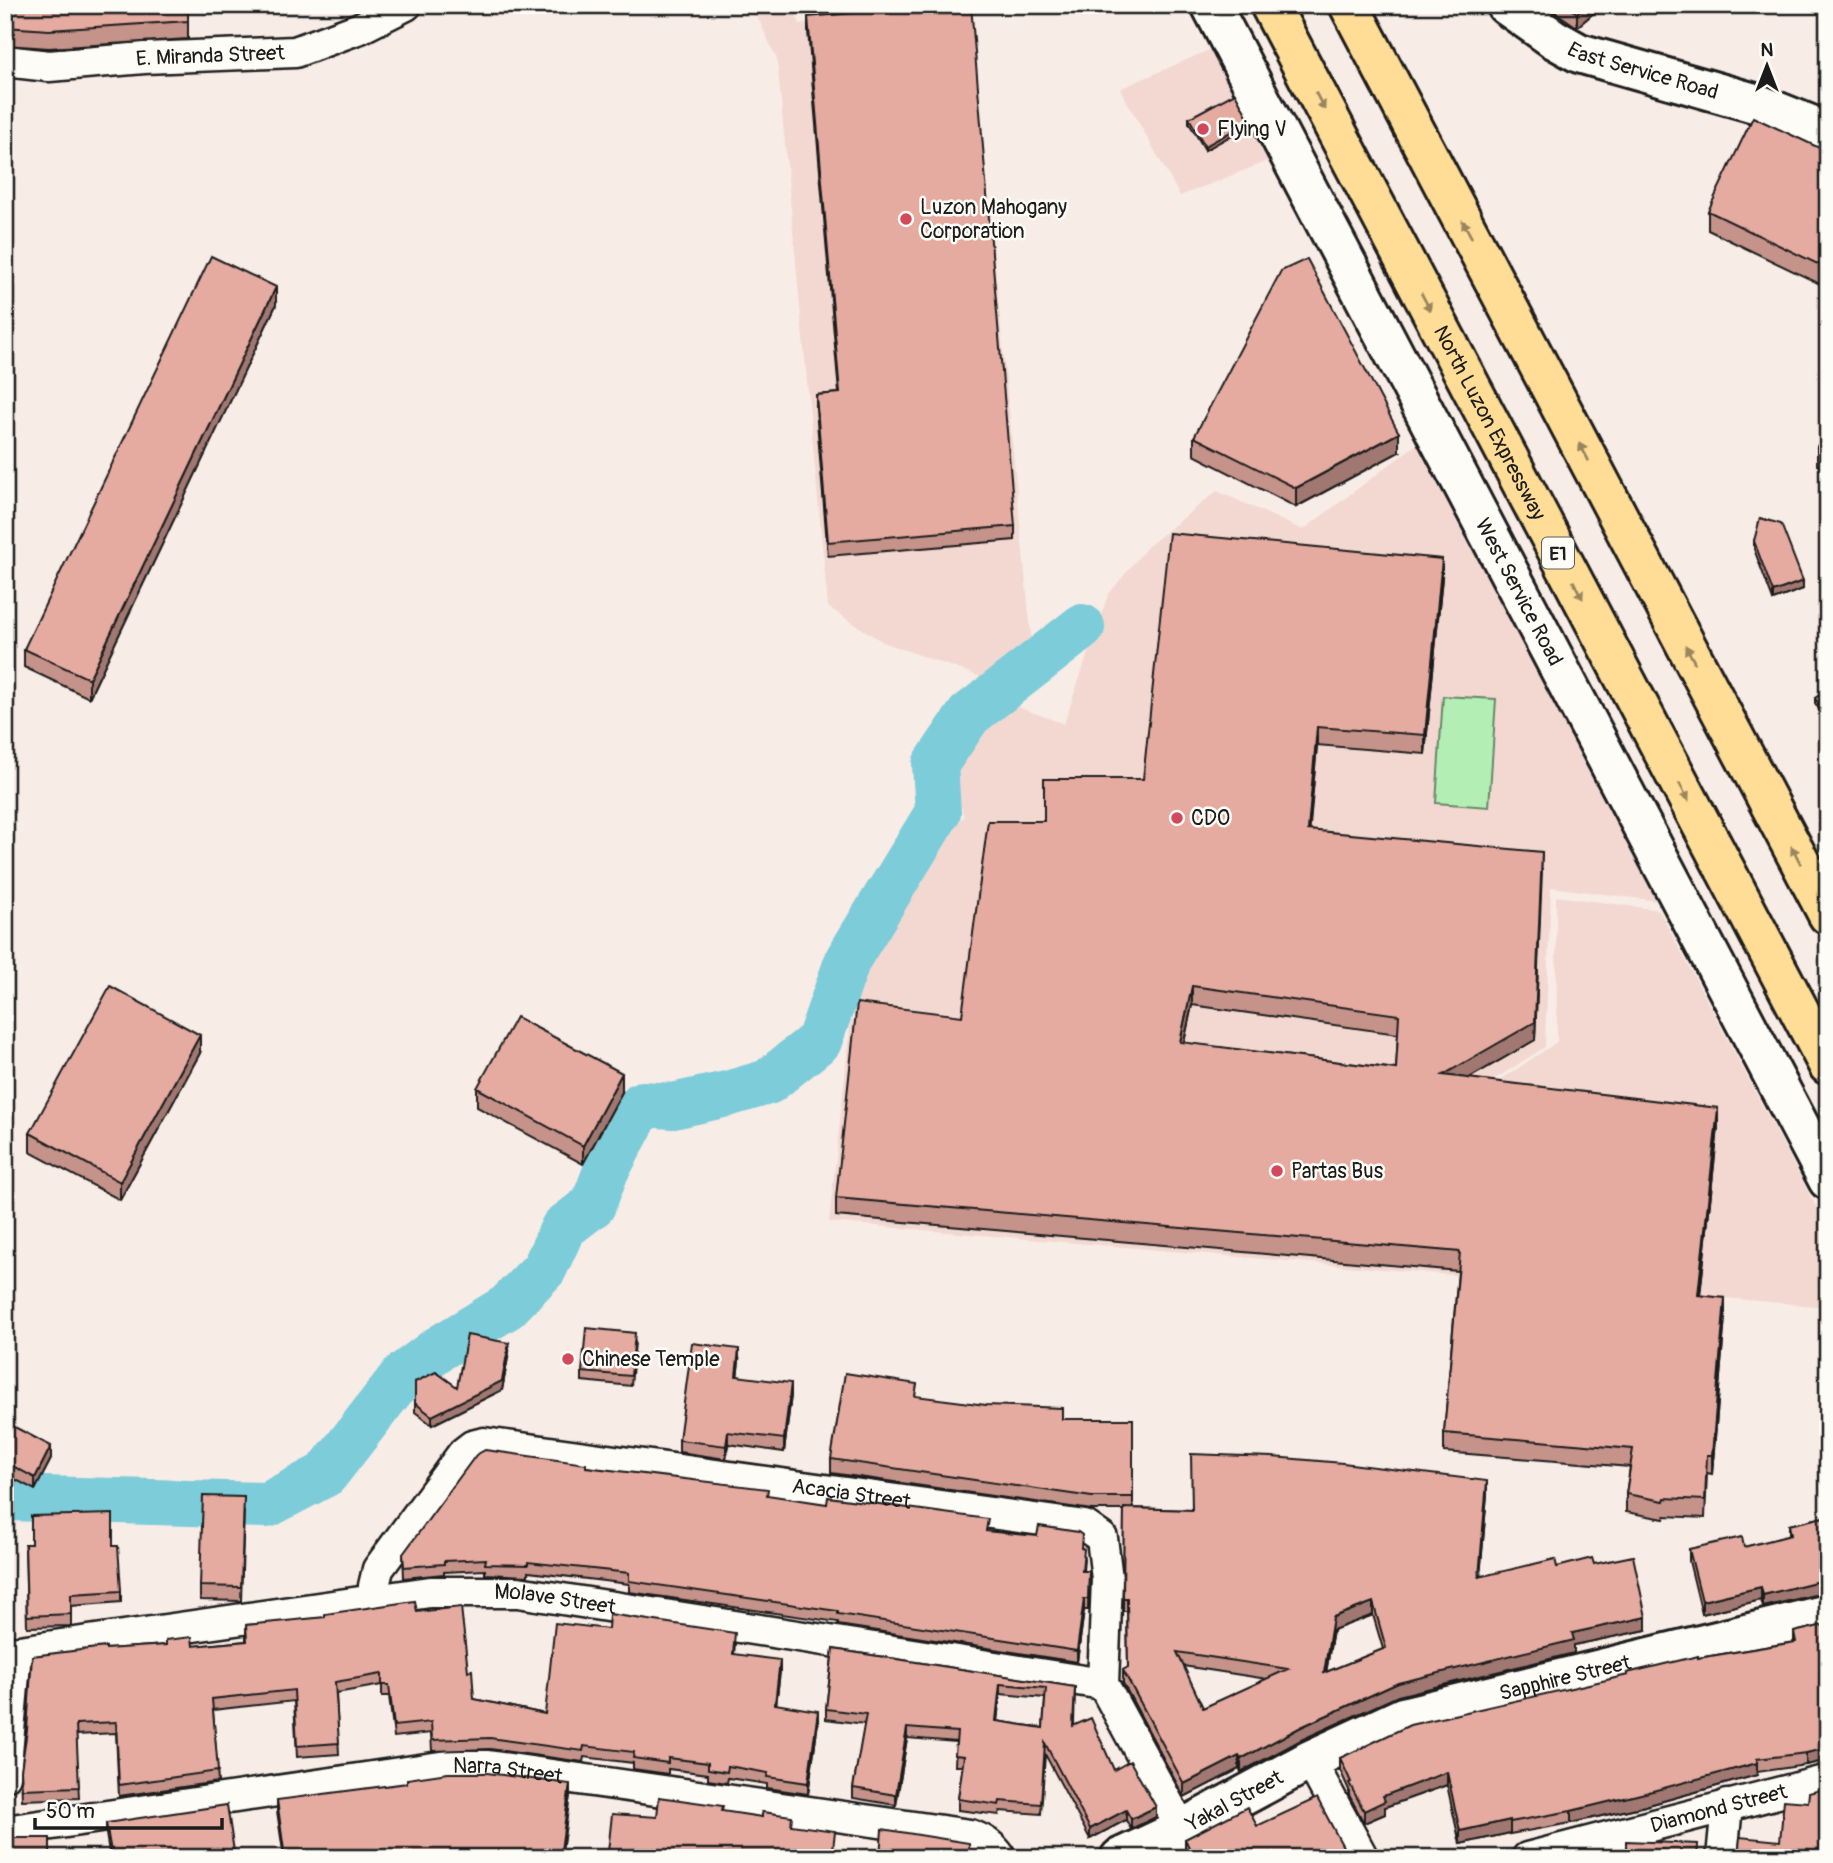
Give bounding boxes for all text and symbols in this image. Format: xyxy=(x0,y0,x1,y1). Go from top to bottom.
north arrow xyxy=(1731,32,1801,102)
street label: East Service Road xyxy=(1562,36,1721,106)
text: N xyxy=(1761,38,1774,62)
street label: E. Miranda Street xyxy=(135,39,286,73)
one-way arrow xyxy=(1315,91,1326,111)
place label: Flying V xyxy=(1217,116,1287,143)
marker: Flying V xyxy=(1195,121,1211,137)
place label: Luzon Mahogany Corporation xyxy=(920,194,1067,245)
marker: Luzon Mahogany Corporation xyxy=(898,211,914,227)
one-way arrow xyxy=(1461,219,1472,239)
one-way arrow xyxy=(1420,292,1432,312)
street label: North Luzon Expressway xyxy=(1427,321,1552,525)
one-way arrow xyxy=(1578,442,1590,462)
street label: West Service Road xyxy=(1469,514,1569,671)
road number: E1 xyxy=(1542,538,1574,568)
one-way arrow xyxy=(1572,580,1584,600)
one-way arrow xyxy=(1684,644,1696,663)
one-way arrow xyxy=(1677,782,1689,802)
place label: CDO xyxy=(1191,805,1230,832)
marker: CDO xyxy=(1169,810,1185,826)
one-way arrow xyxy=(1790,845,1802,865)
place label: Partas Bus xyxy=(1291,1158,1384,1185)
marker: Partas Bus xyxy=(1269,1163,1285,1179)
place label: Chinese Temple xyxy=(582,1346,720,1373)
marker: Chinese Temple xyxy=(560,1351,576,1367)
street label: Acacia Street xyxy=(790,1473,913,1516)
street label: Molave Street xyxy=(494,1579,618,1621)
street label: Sapphire Street xyxy=(1496,1649,1634,1707)
street label: Narra Street xyxy=(453,1753,565,1791)
street label: Yakal Street xyxy=(1181,1764,1288,1839)
street label: Diamond Street xyxy=(1648,1778,1791,1839)
scale bar xyxy=(35,1786,222,1830)
text: 50 m xyxy=(46,1798,95,1825)

